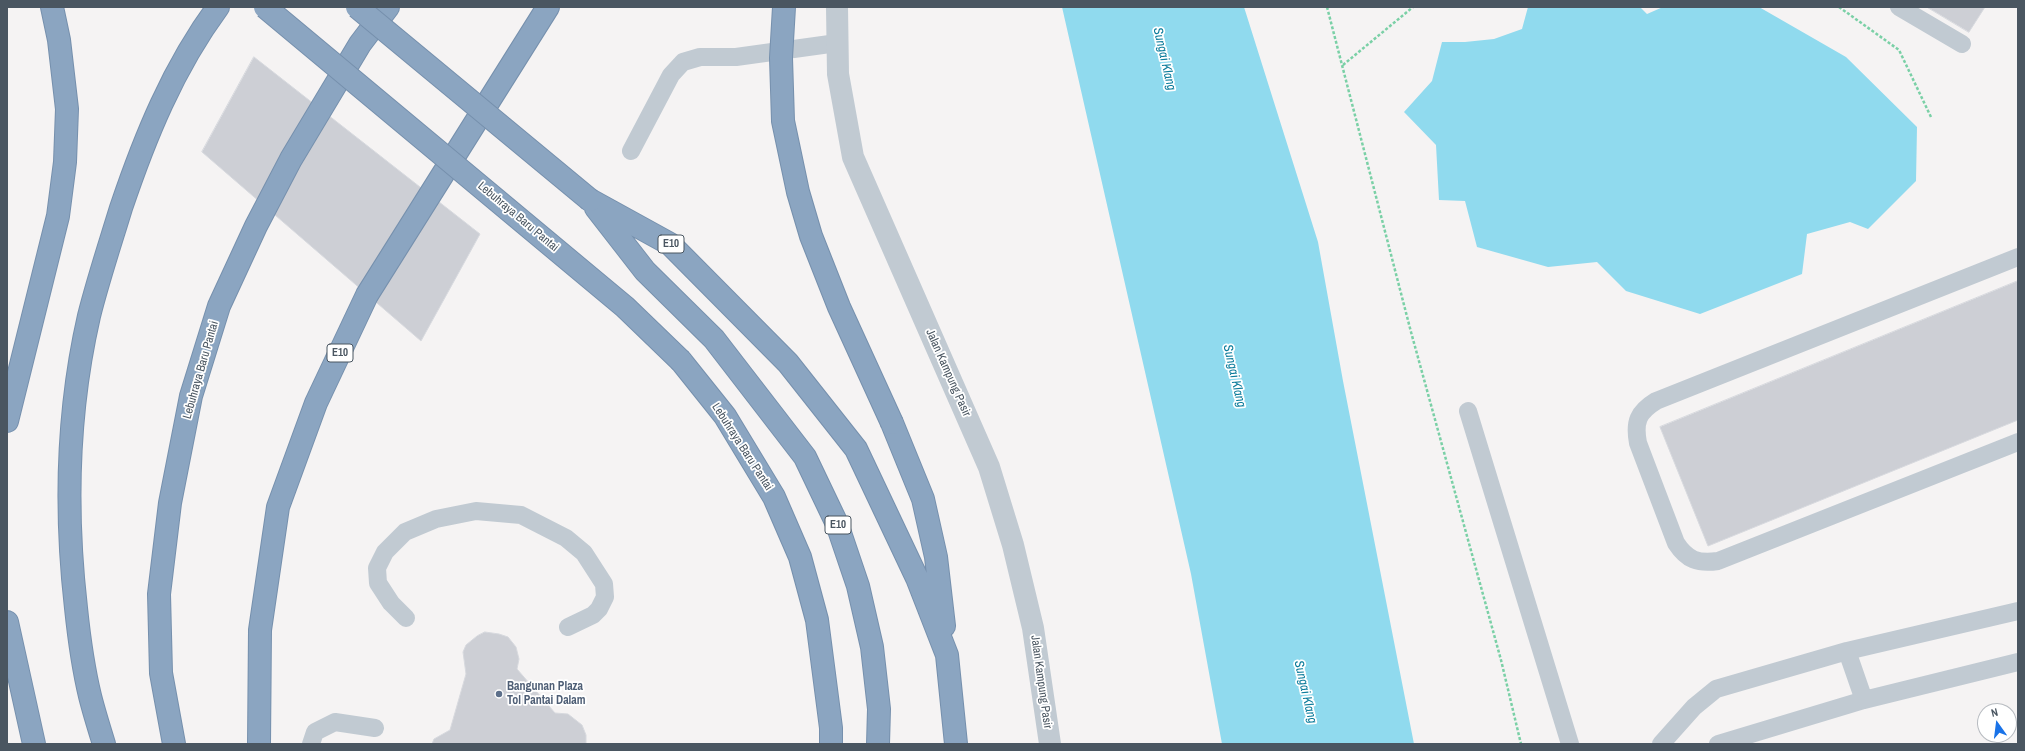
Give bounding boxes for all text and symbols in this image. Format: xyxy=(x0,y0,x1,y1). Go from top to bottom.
water label: Sungai Klang xyxy=(1149,26,1179,92)
street label: Lebuhraya Baru Pantai xyxy=(475,179,561,255)
road number: E10 xyxy=(658,235,684,253)
street label: Lebuhraya Baru Pantai xyxy=(180,319,222,421)
street label: Jalan Kampung Pasir xyxy=(922,327,974,419)
water label: Sungai Klang xyxy=(1219,343,1249,409)
road number: E10 xyxy=(327,344,353,362)
street label: Lebuhraya Baru Pantai xyxy=(708,401,776,493)
road number: E10 xyxy=(825,516,851,534)
street label: Jalan Kampung Pasir xyxy=(1027,634,1055,730)
water label: Sungai Klang xyxy=(1290,659,1320,725)
place label: Bangunan Plaza Tol Pantai Dalam xyxy=(507,680,586,708)
marker: Bangunan Plaza Tol Pantai Dalam xyxy=(494,689,504,699)
north arrow xyxy=(1977,703,2017,743)
text: N xyxy=(1989,705,1999,720)

